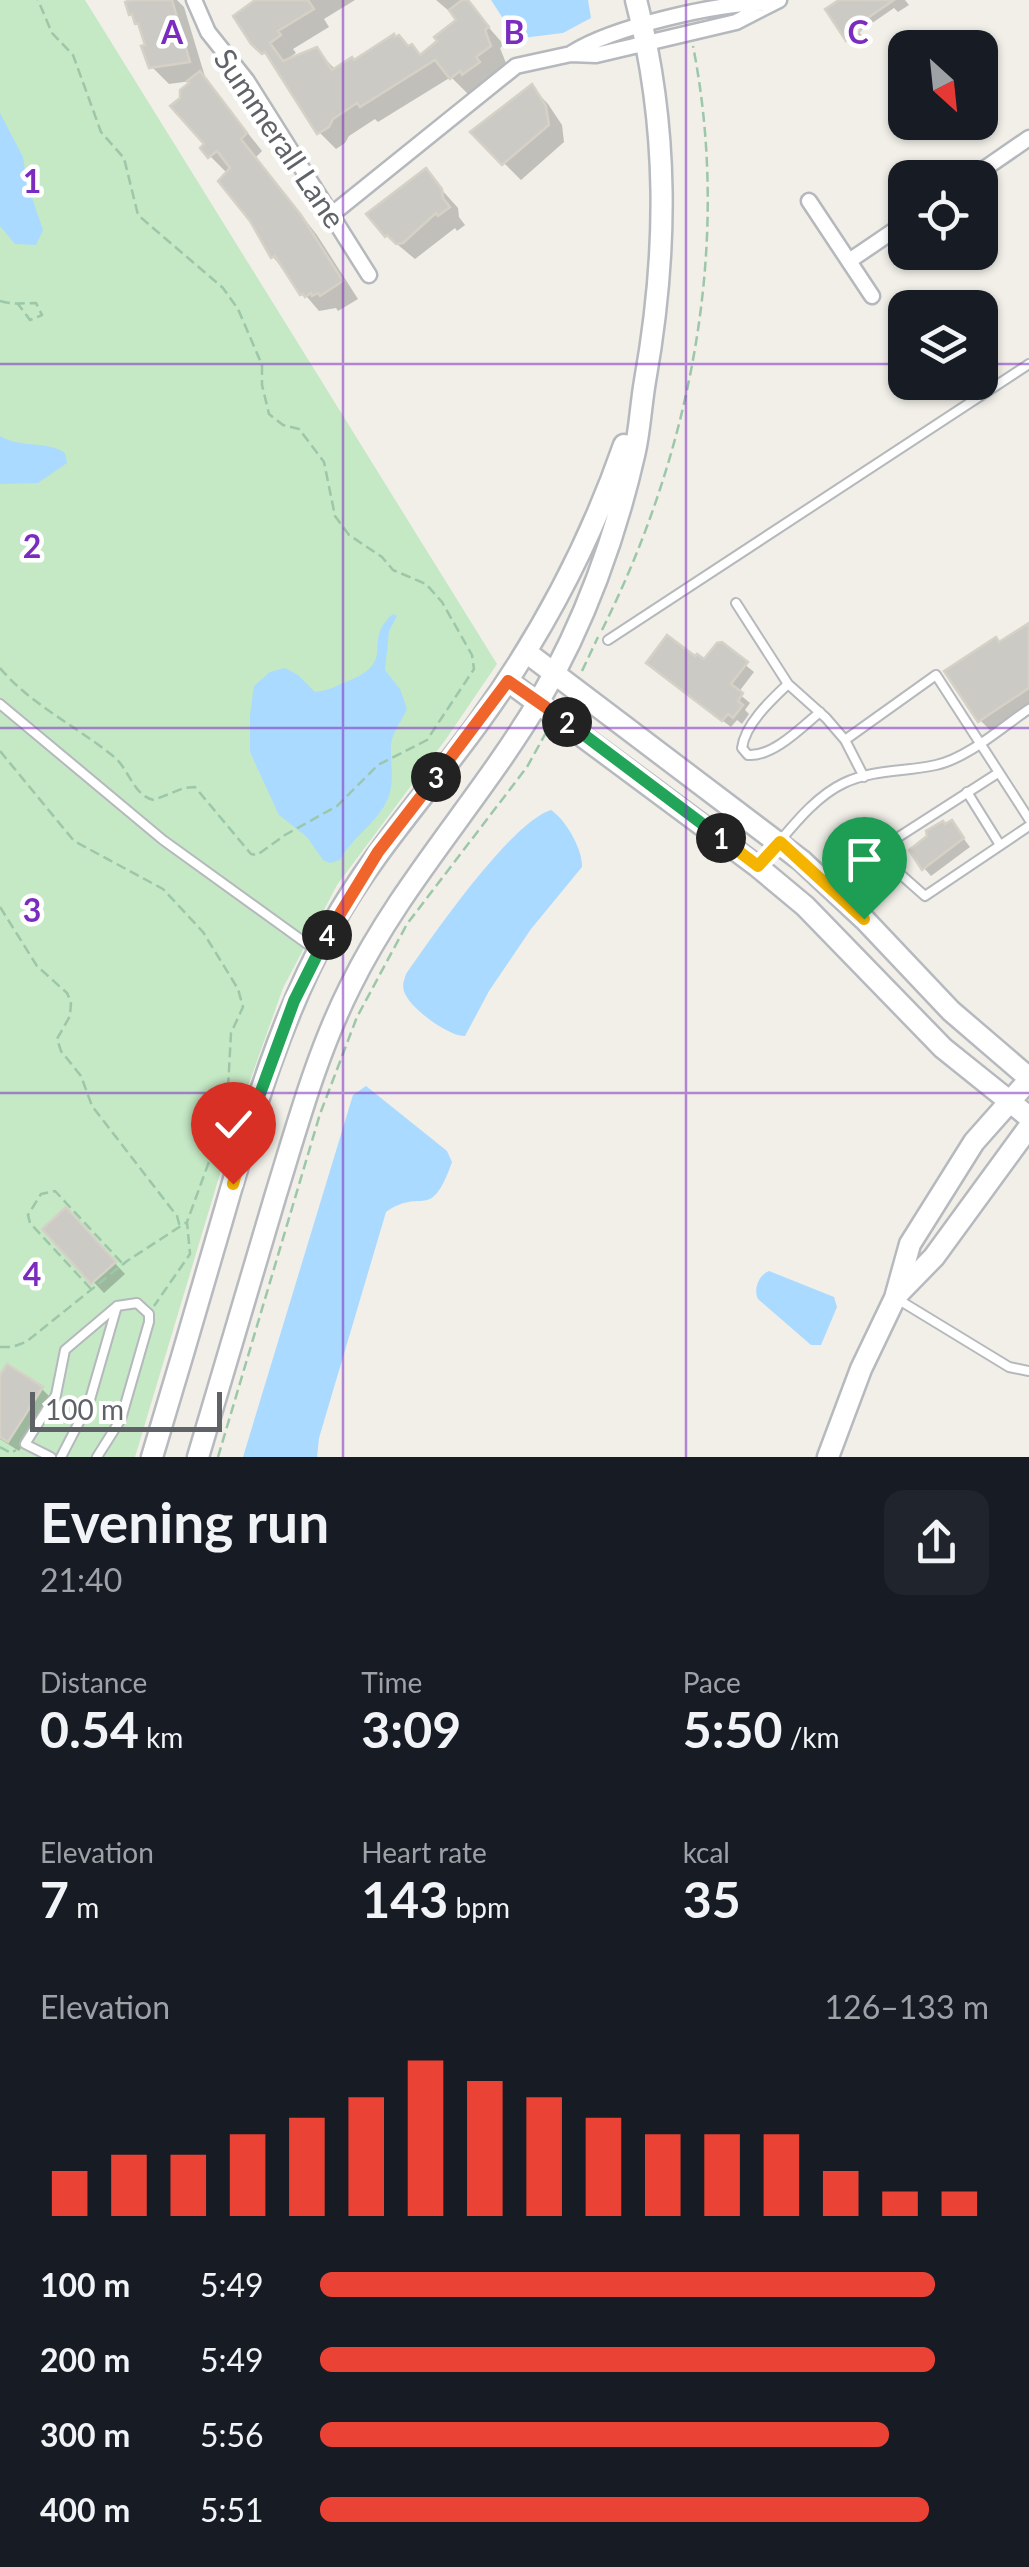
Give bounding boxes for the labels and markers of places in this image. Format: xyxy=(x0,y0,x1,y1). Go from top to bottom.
pin: 2 xyxy=(542,697,592,747)
pin: 3 xyxy=(411,752,461,802)
pin: 1 xyxy=(696,813,746,863)
pin xyxy=(822,817,907,920)
pin: 4 xyxy=(302,910,352,960)
pin xyxy=(191,1082,276,1185)

